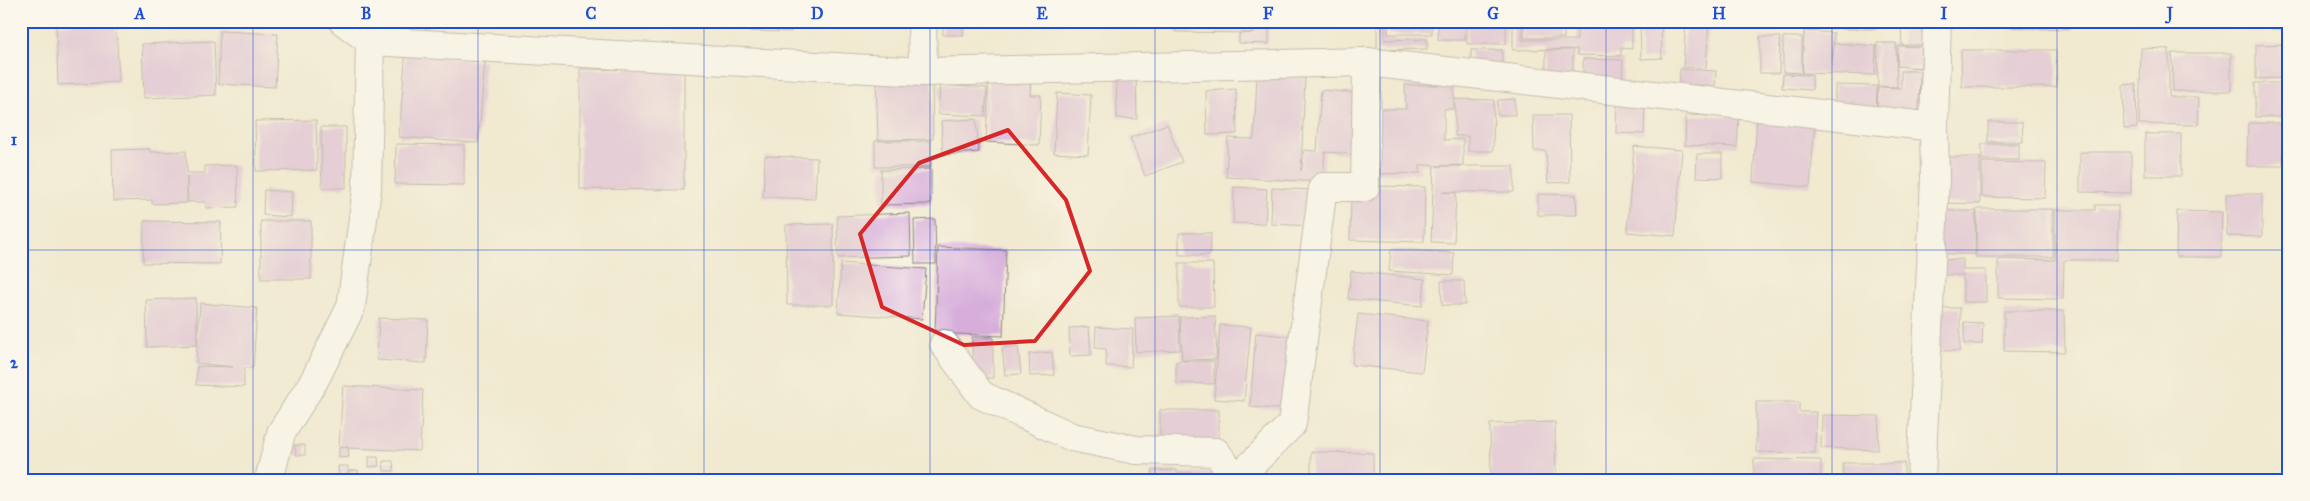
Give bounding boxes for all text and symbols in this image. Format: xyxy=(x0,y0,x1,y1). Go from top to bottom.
text: A xyxy=(134,4,146,23)
text: B xyxy=(361,4,371,23)
text: C xyxy=(586,4,597,23)
text: D xyxy=(811,4,824,23)
text: E xyxy=(1036,4,1048,23)
text: F xyxy=(1263,4,1274,23)
text: G xyxy=(1487,4,1499,23)
text: H xyxy=(1712,4,1726,23)
text: I xyxy=(1941,4,1948,23)
text: J xyxy=(2165,4,2174,24)
text: 1 xyxy=(11,130,18,149)
text: 2 xyxy=(10,353,19,372)

